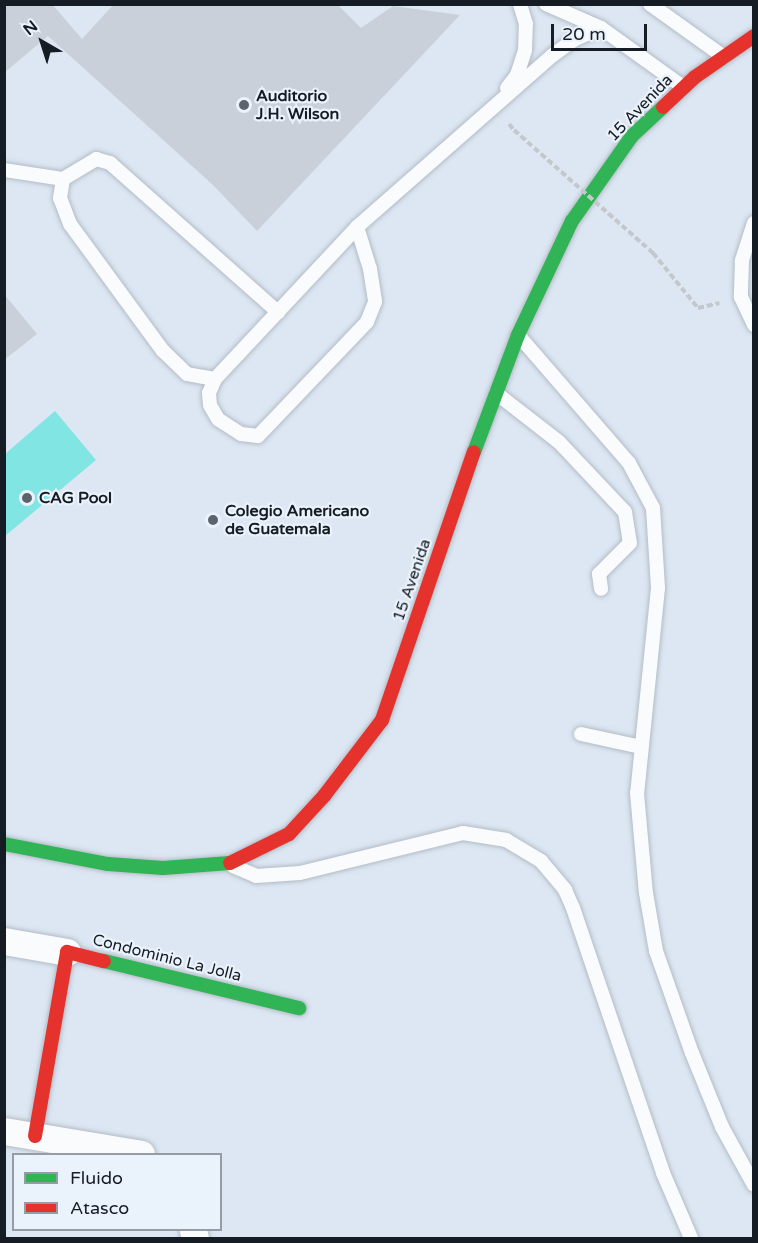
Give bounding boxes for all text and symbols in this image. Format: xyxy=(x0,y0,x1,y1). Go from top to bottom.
north arrow xyxy=(12,12,72,72)
scale bar xyxy=(554,12,650,50)
text: N xyxy=(19,16,42,40)
text: 20 m xyxy=(562,23,606,45)
street label: 15 Avenida xyxy=(603,70,677,146)
place label: Auditorio J.H. Wilson xyxy=(256,86,339,124)
marker: Auditorio J.H. Wilson xyxy=(237,98,251,112)
place label: CAG Pool xyxy=(39,488,112,508)
marker: CAG Pool xyxy=(20,491,34,505)
place label: Colegio Americano de Guatemala xyxy=(225,501,369,539)
marker: Colegio Americano de Guatemala xyxy=(206,513,220,527)
street label: 15 Avenida xyxy=(389,536,435,624)
street label: Condominio La Jolla xyxy=(90,930,244,986)
legend xyxy=(12,1153,222,1231)
text: Fluido xyxy=(70,1167,123,1189)
text: Atasco xyxy=(70,1197,129,1219)

